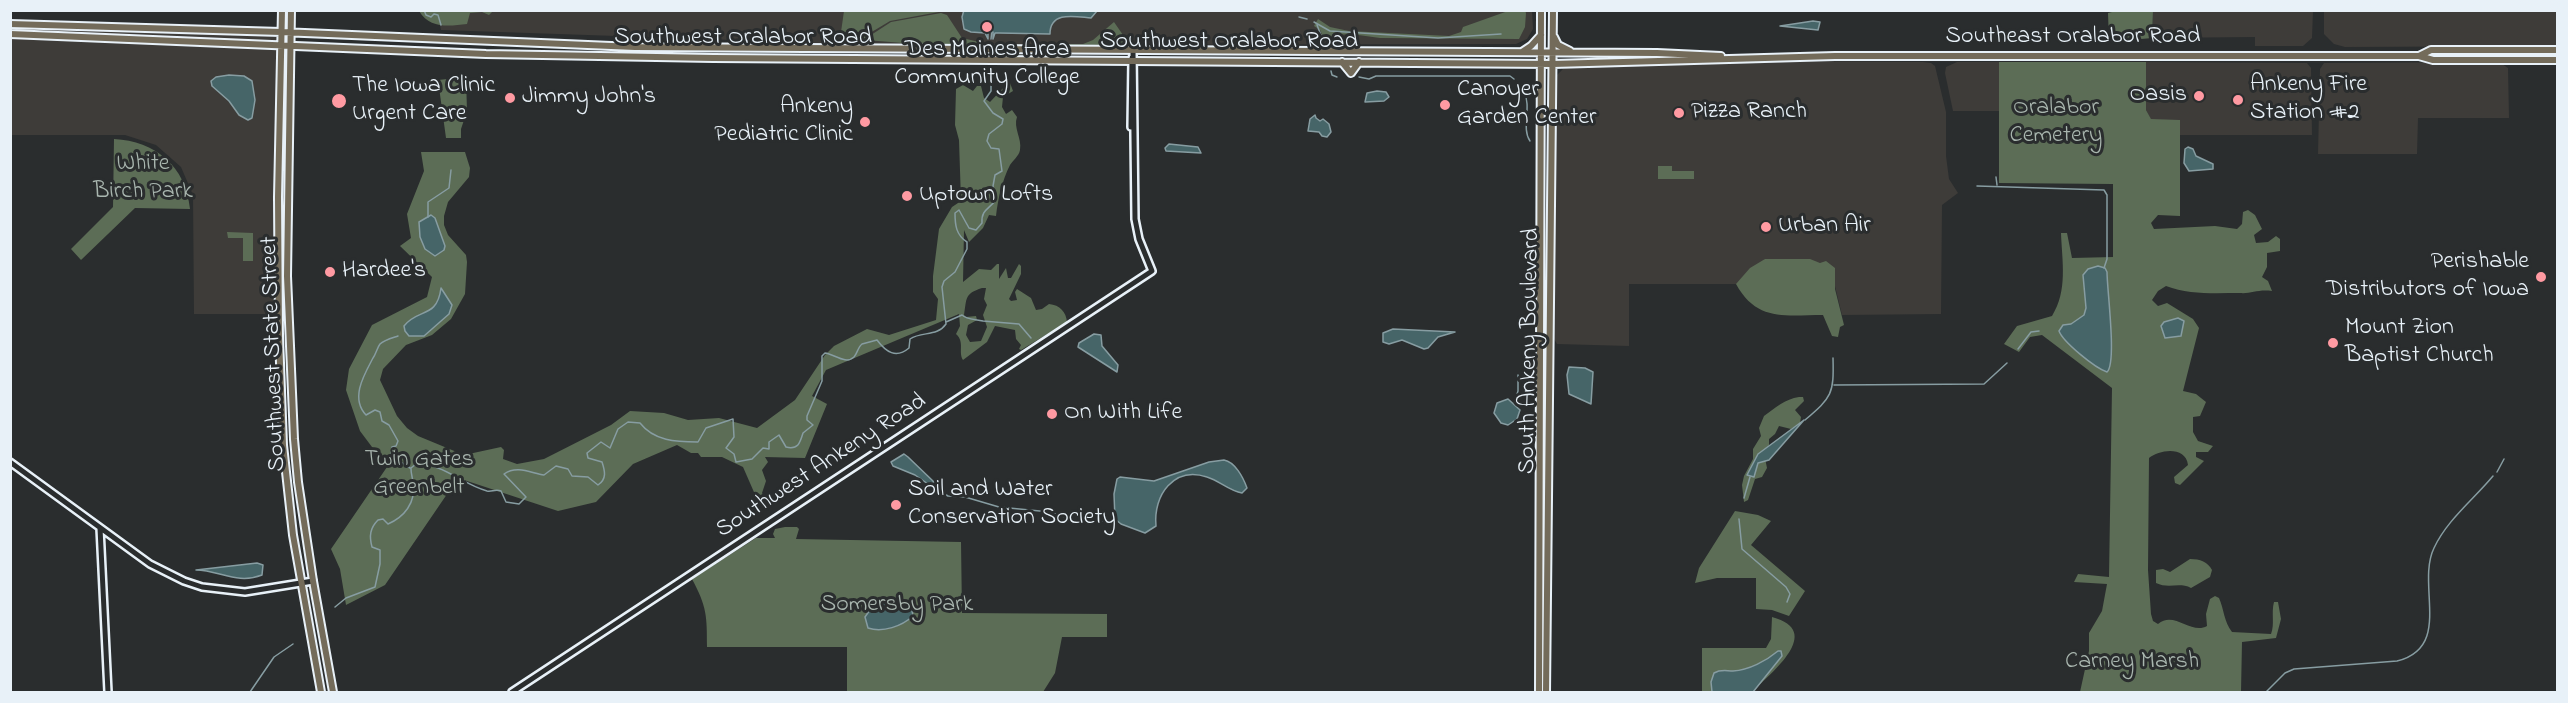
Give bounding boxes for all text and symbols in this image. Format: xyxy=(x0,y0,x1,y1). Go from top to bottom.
marker: Des Moines Area Community College xyxy=(980,20,994,34)
street label: Southeast Oralabor Road xyxy=(1946,24,2200,52)
street label: Southwest Oralabor Road xyxy=(614,25,872,53)
street label: Southwest Oralabor Road xyxy=(1100,29,1358,57)
place label: Des Moines Area Community College xyxy=(894,37,1080,93)
place label: Ankeny Fire Station #2 xyxy=(2250,72,2367,128)
place label: The Iowa Clinic Urgent Care xyxy=(352,73,495,129)
place label: Canoyer Garden Center xyxy=(1457,77,1597,133)
place label: Oasis xyxy=(2130,82,2187,110)
place label: Jimmy John's xyxy=(522,84,656,112)
marker: Oasis xyxy=(2192,89,2206,103)
marker: Jimmy John's xyxy=(503,91,517,105)
marker: The Iowa Clinic Urgent Care xyxy=(330,92,348,110)
marker: Ankeny Fire Station #2 xyxy=(2231,93,2245,107)
place label: Ankeny Pediatric Clinic xyxy=(714,94,853,150)
park label: Oralabor Cemetery xyxy=(2010,95,2102,151)
marker: Canoyer Garden Center xyxy=(1438,98,1452,112)
place label: Pizza Ranch xyxy=(1691,99,1807,127)
marker: Pizza Ranch xyxy=(1672,106,1686,120)
marker: Ankeny Pediatric Clinic xyxy=(858,115,872,129)
park label: White Birch Park xyxy=(93,151,193,207)
place label: Uptown Lofts xyxy=(919,182,1053,210)
marker: Uptown Lofts xyxy=(900,189,914,203)
place label: Urban Air xyxy=(1778,213,1871,241)
marker: Urban Air xyxy=(1759,220,1773,234)
street label: South Ankeny Boulevard xyxy=(1514,228,1548,474)
street label: Southwest State Street xyxy=(256,236,294,472)
place label: Perishable Distributors of Iowa xyxy=(2326,249,2529,305)
place label: Hardee's xyxy=(342,258,426,286)
marker: Hardee's xyxy=(323,265,337,279)
marker: Perishable Distributors of Iowa xyxy=(2534,270,2548,284)
place label: Mount Zion Baptist Church xyxy=(2345,315,2494,371)
marker: Mount Zion Baptist Church xyxy=(2326,336,2340,350)
street label: Southwest Ankeny Road xyxy=(711,388,933,546)
place label: On With Life xyxy=(1064,400,1182,428)
marker: On With Life xyxy=(1045,407,1059,421)
park label: Twin Gates Greenbelt xyxy=(364,447,474,503)
place label: Soil and Water Conservation Society xyxy=(908,477,1116,533)
marker: Soil and Water Conservation Society xyxy=(889,498,903,512)
park label: Somersby Park xyxy=(821,592,973,620)
park label: Carney Marsh xyxy=(2065,649,2199,677)

